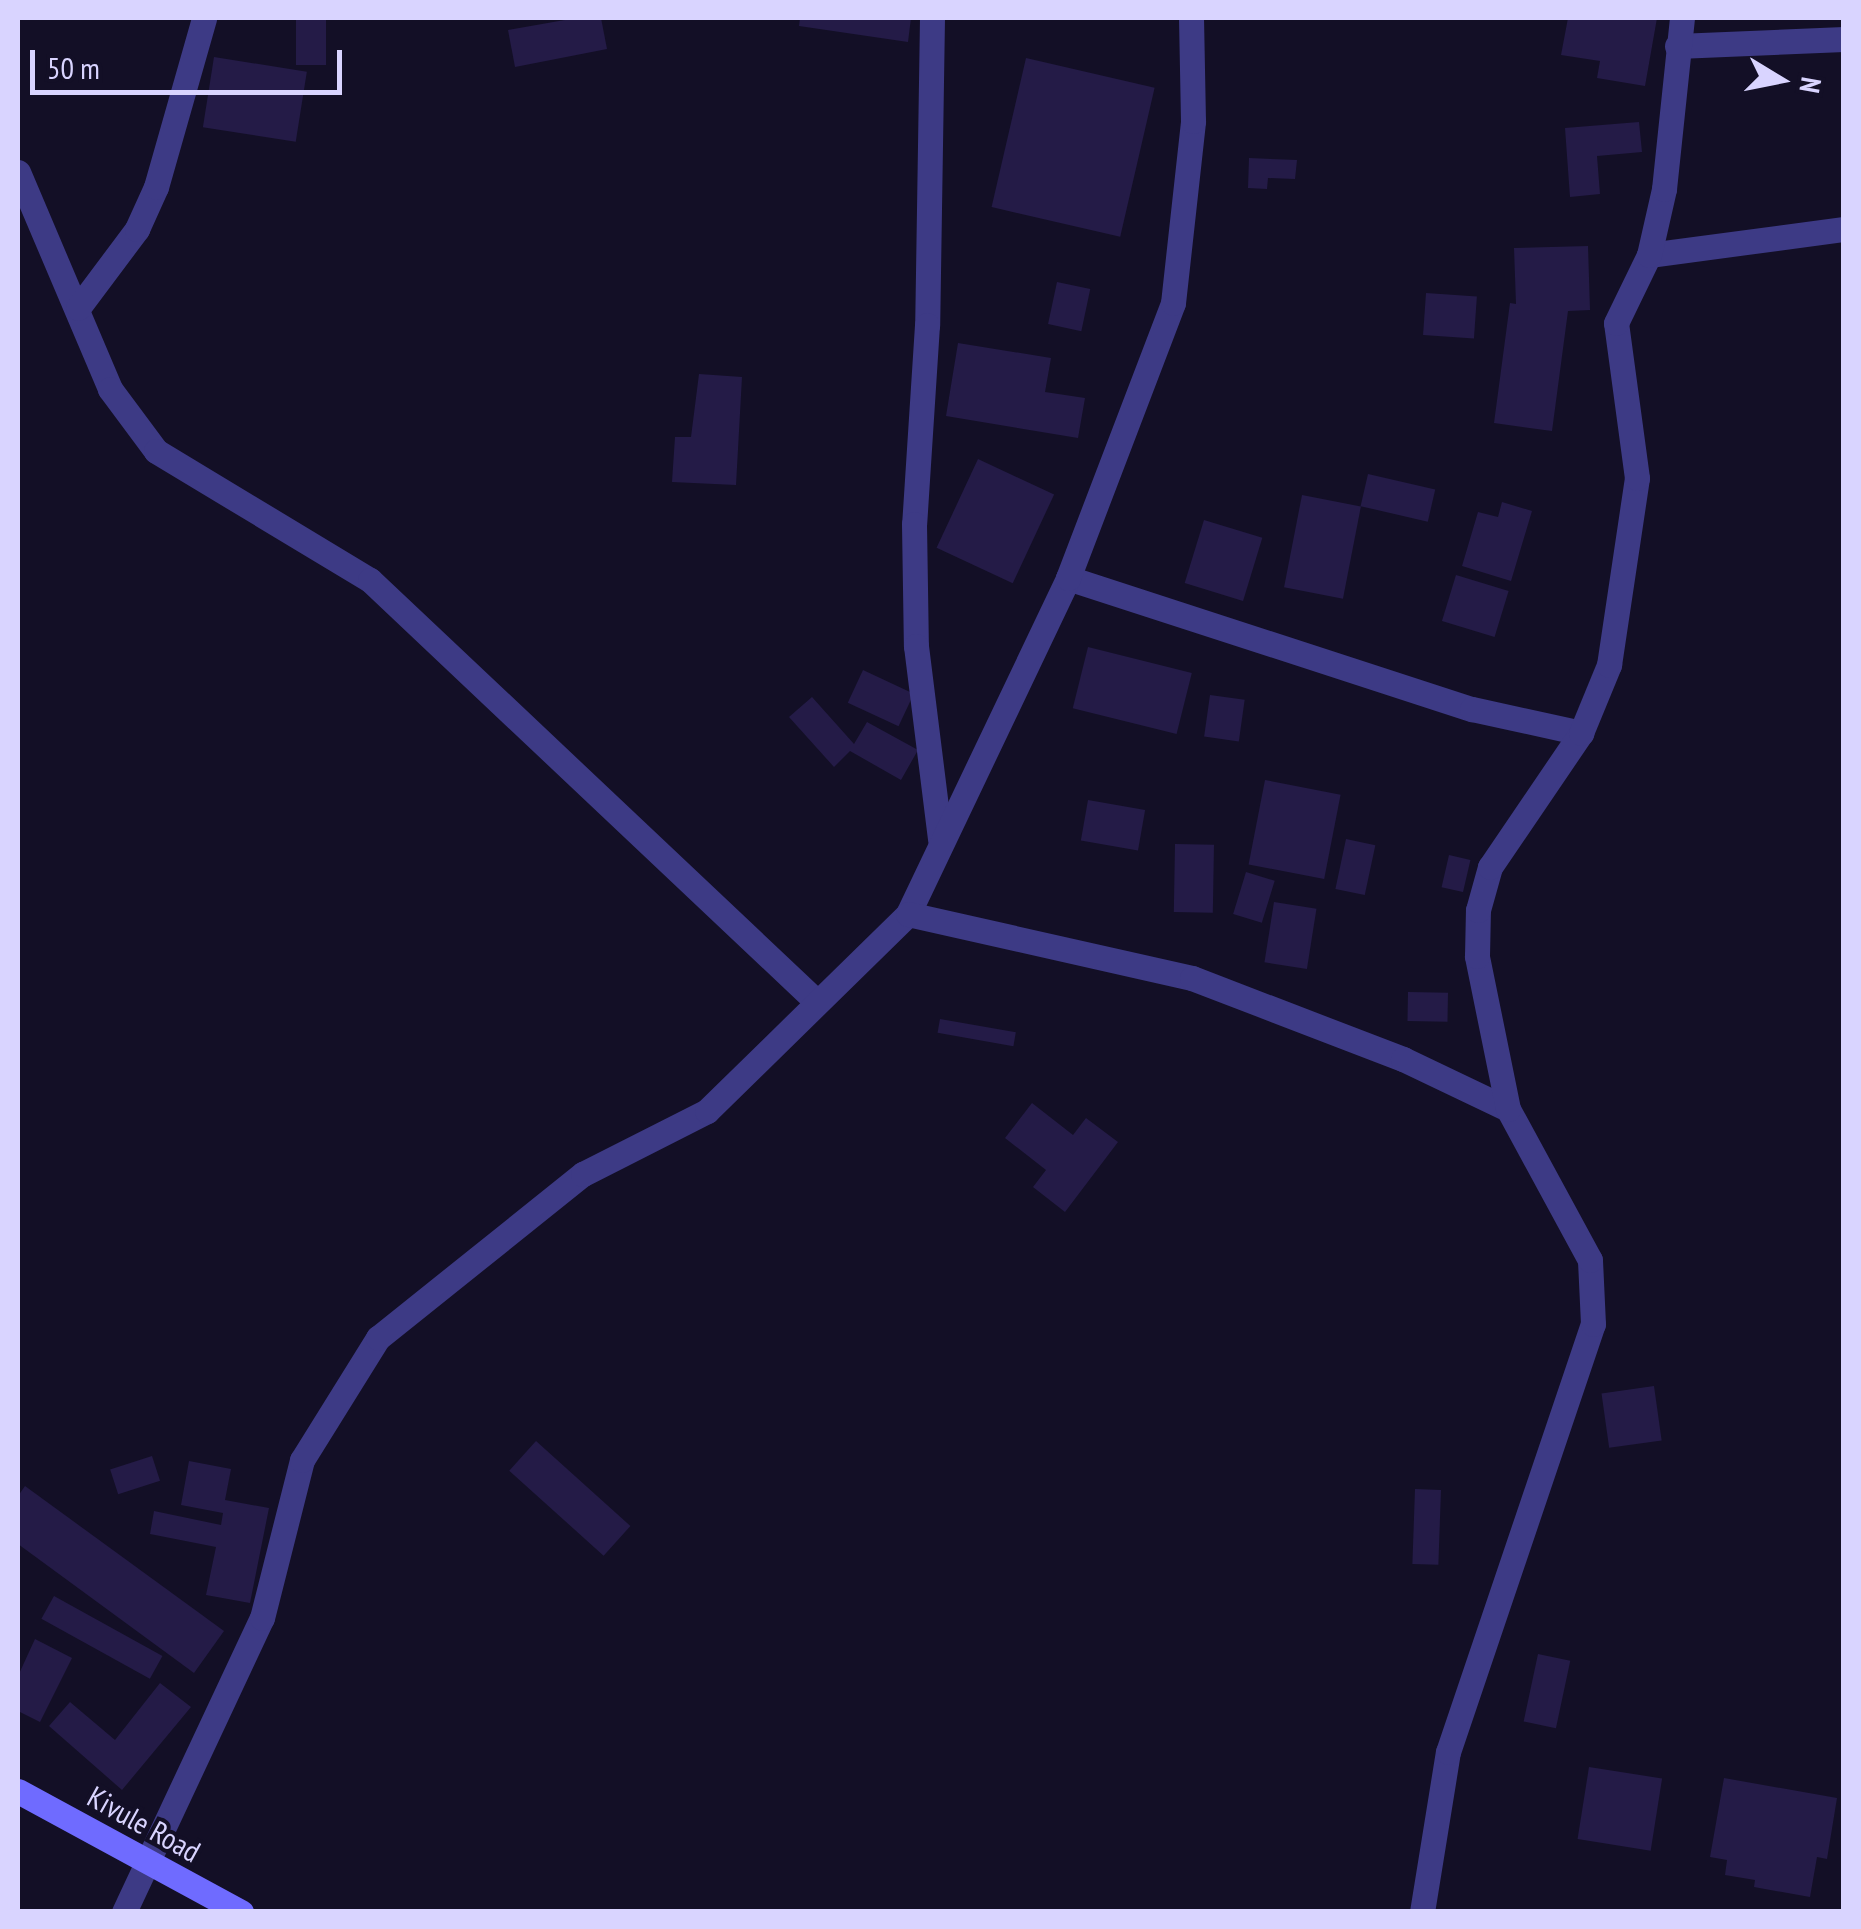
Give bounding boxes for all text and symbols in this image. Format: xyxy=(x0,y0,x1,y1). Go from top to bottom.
scale bar xyxy=(35,30,348,92)
north arrow xyxy=(1731,30,1831,130)
text: 50 m xyxy=(47,48,100,87)
text: N xyxy=(1792,75,1831,96)
street label: Kivule Road xyxy=(82,1778,206,1870)

